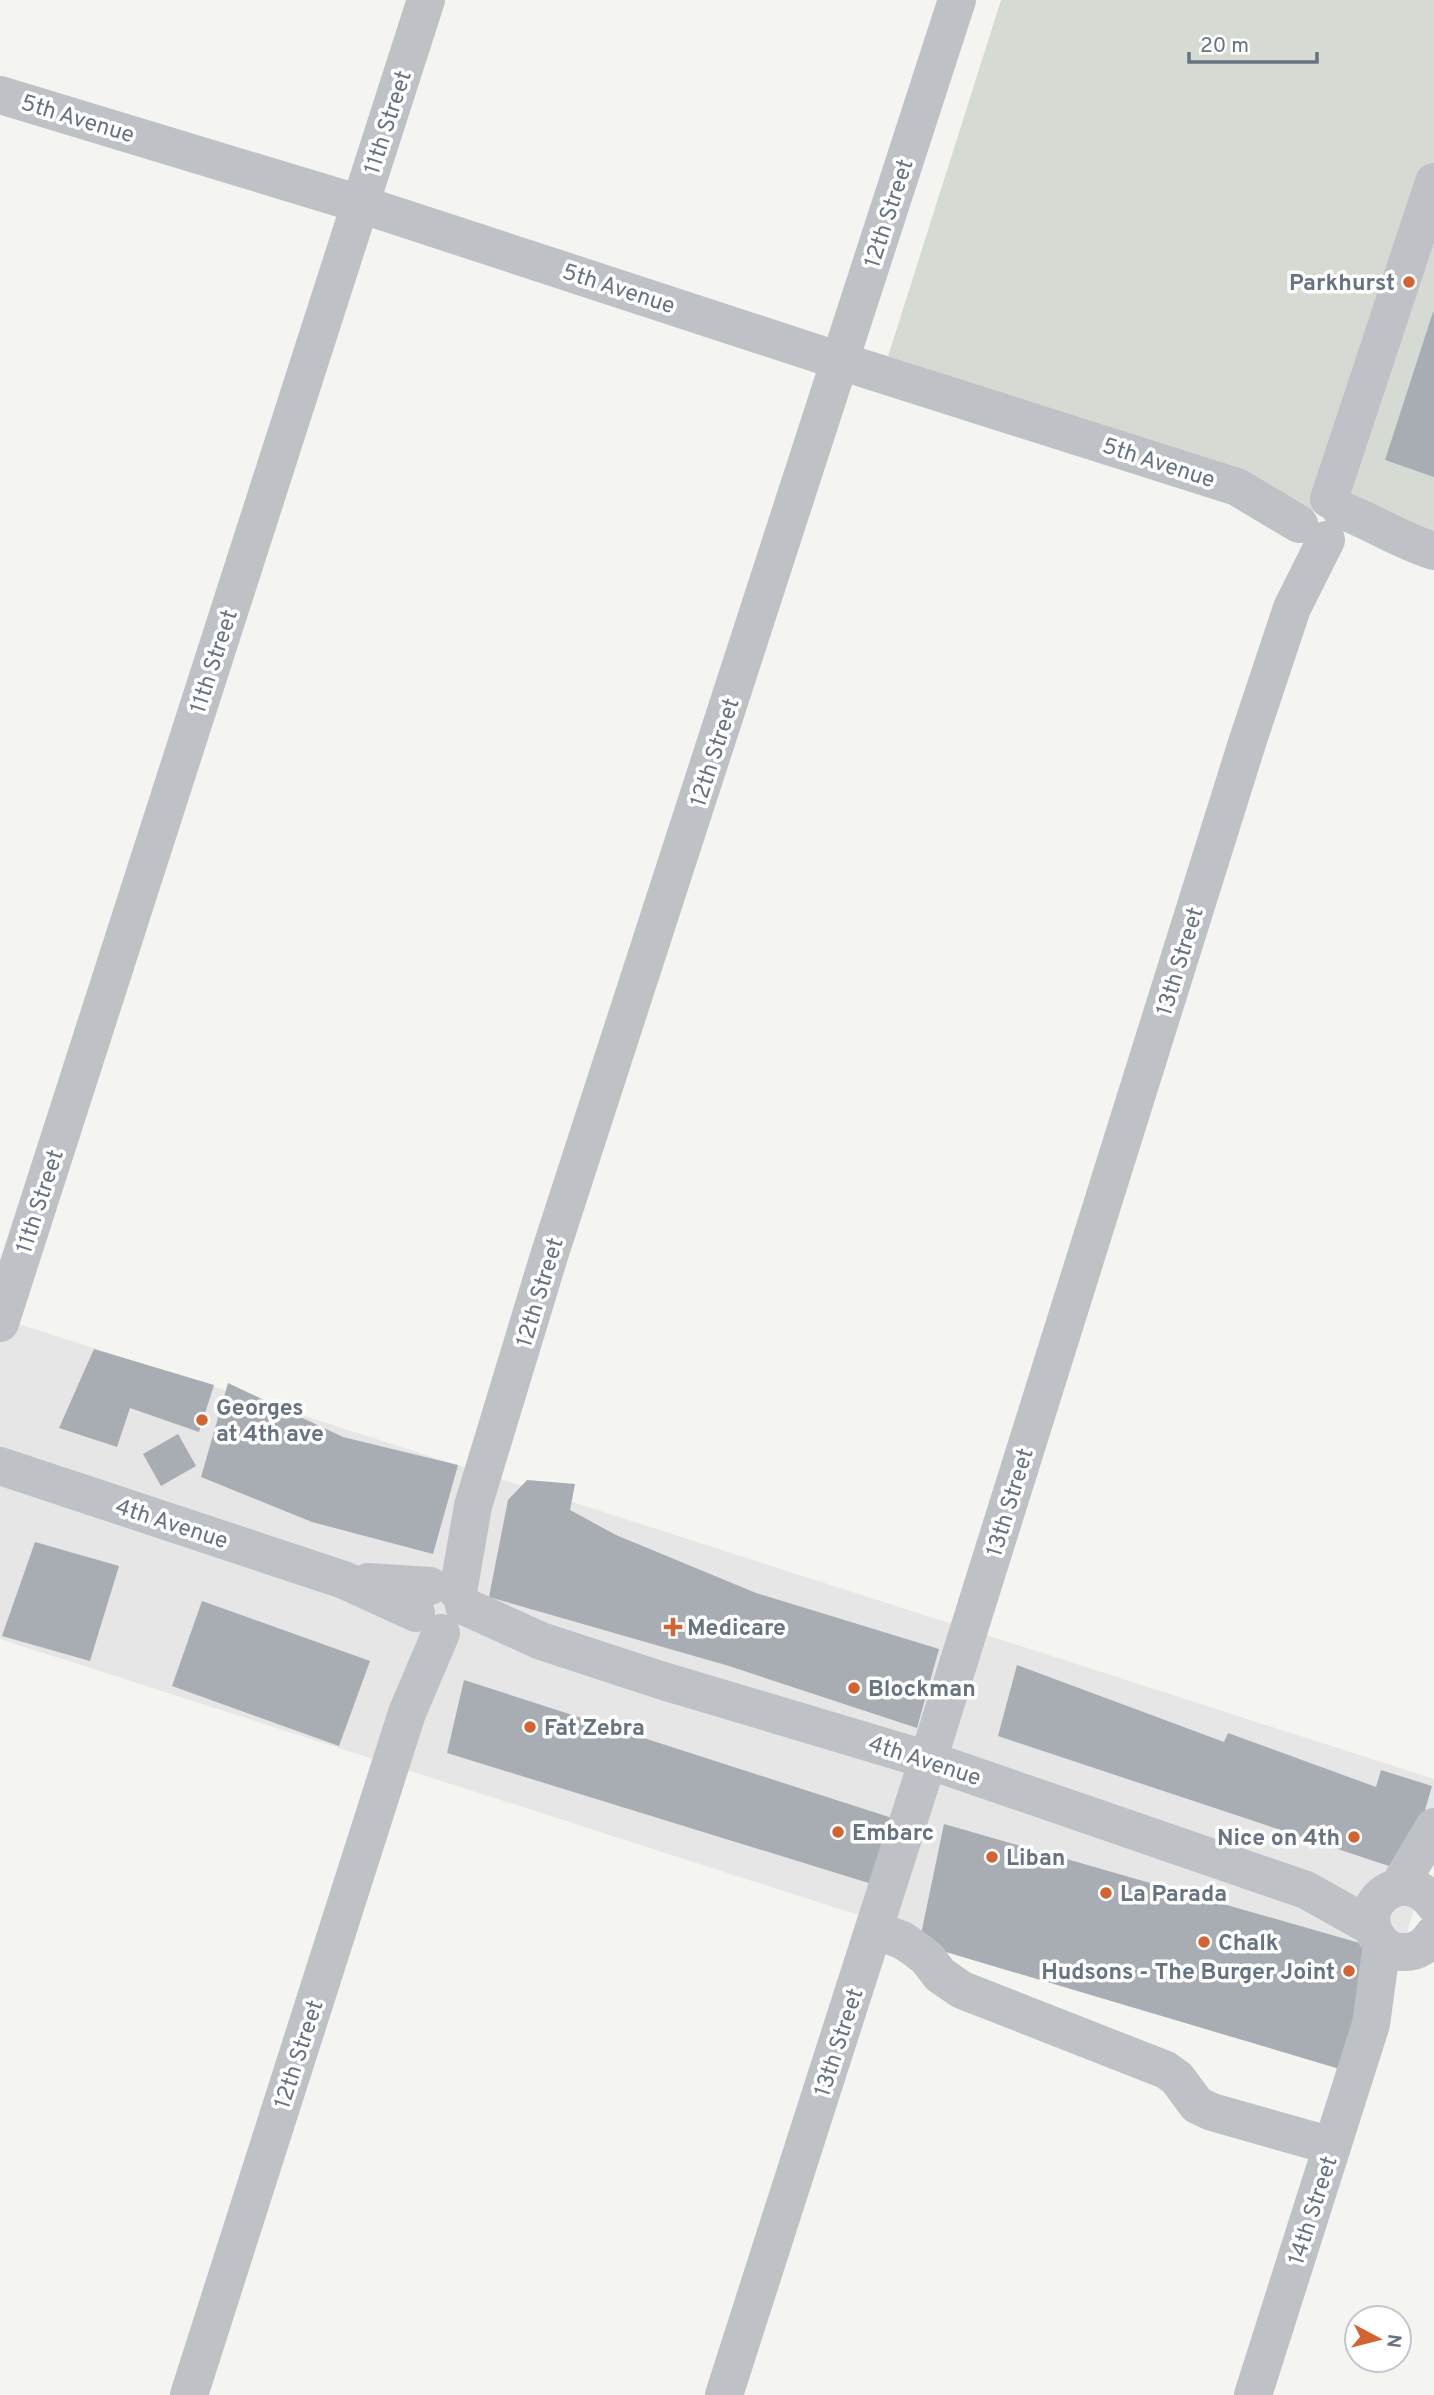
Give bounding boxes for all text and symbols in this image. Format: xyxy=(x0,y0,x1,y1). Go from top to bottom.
scale bar xyxy=(1189,21,1317,65)
text: 20 m xyxy=(1200,33,1249,60)
street label: 11th Street xyxy=(359,67,420,178)
street label: 5th Avenue xyxy=(17,89,137,151)
street label: 12th Street xyxy=(859,156,922,272)
street label: 5th Avenue xyxy=(558,259,678,322)
place label: Parkhurst xyxy=(1289,270,1395,299)
marker: Parkhurst xyxy=(1401,274,1417,290)
street label: 5th Avenue xyxy=(1098,433,1218,496)
street label: 11th Street xyxy=(185,606,246,717)
street label: 12th Street xyxy=(685,695,748,811)
street label: 13th Street xyxy=(1151,904,1212,1019)
street label: 11th Street xyxy=(11,1146,72,1257)
street label: 12th Street xyxy=(511,1235,572,1351)
place label: Georges at 4th ave xyxy=(216,1395,324,1450)
marker: Georges at 4th ave xyxy=(194,1412,210,1428)
street label: 13th Street xyxy=(981,1445,1042,1560)
street label: 4th Avenue xyxy=(111,1494,231,1557)
place label: Medicare xyxy=(687,1615,786,1644)
marker: Medicare xyxy=(665,1619,681,1635)
place label: Blockman xyxy=(868,1676,976,1705)
marker: Blockman xyxy=(846,1680,862,1696)
place label: Fat Zebra xyxy=(544,1715,645,1744)
marker: Fat Zebra xyxy=(522,1719,538,1735)
street label: 4th Avenue xyxy=(864,1731,984,1794)
place label: Embarc xyxy=(852,1820,934,1849)
marker: Embarc xyxy=(830,1824,846,1840)
place label: Nice on 4th xyxy=(1217,1825,1340,1854)
marker: Nice on 4th xyxy=(1346,1829,1362,1845)
place label: Liban xyxy=(1006,1845,1065,1874)
marker: Liban xyxy=(984,1849,1000,1865)
place label: La Parada xyxy=(1120,1881,1227,1910)
marker: La Parada xyxy=(1098,1885,1114,1901)
place label: Chalk xyxy=(1218,1930,1279,1959)
marker: Chalk xyxy=(1196,1934,1212,1950)
place label: Hudsons - The Burger Joint xyxy=(1041,1959,1335,1988)
marker: Hudsons - The Burger Joint xyxy=(1341,1963,1357,1979)
street label: 13th Street xyxy=(809,1985,871,2100)
street label: 12th Street xyxy=(269,1997,332,2113)
street label: 14th Street xyxy=(1283,2153,1346,2269)
north arrow xyxy=(1343,2304,1413,2374)
text: N xyxy=(1380,2333,1406,2349)

